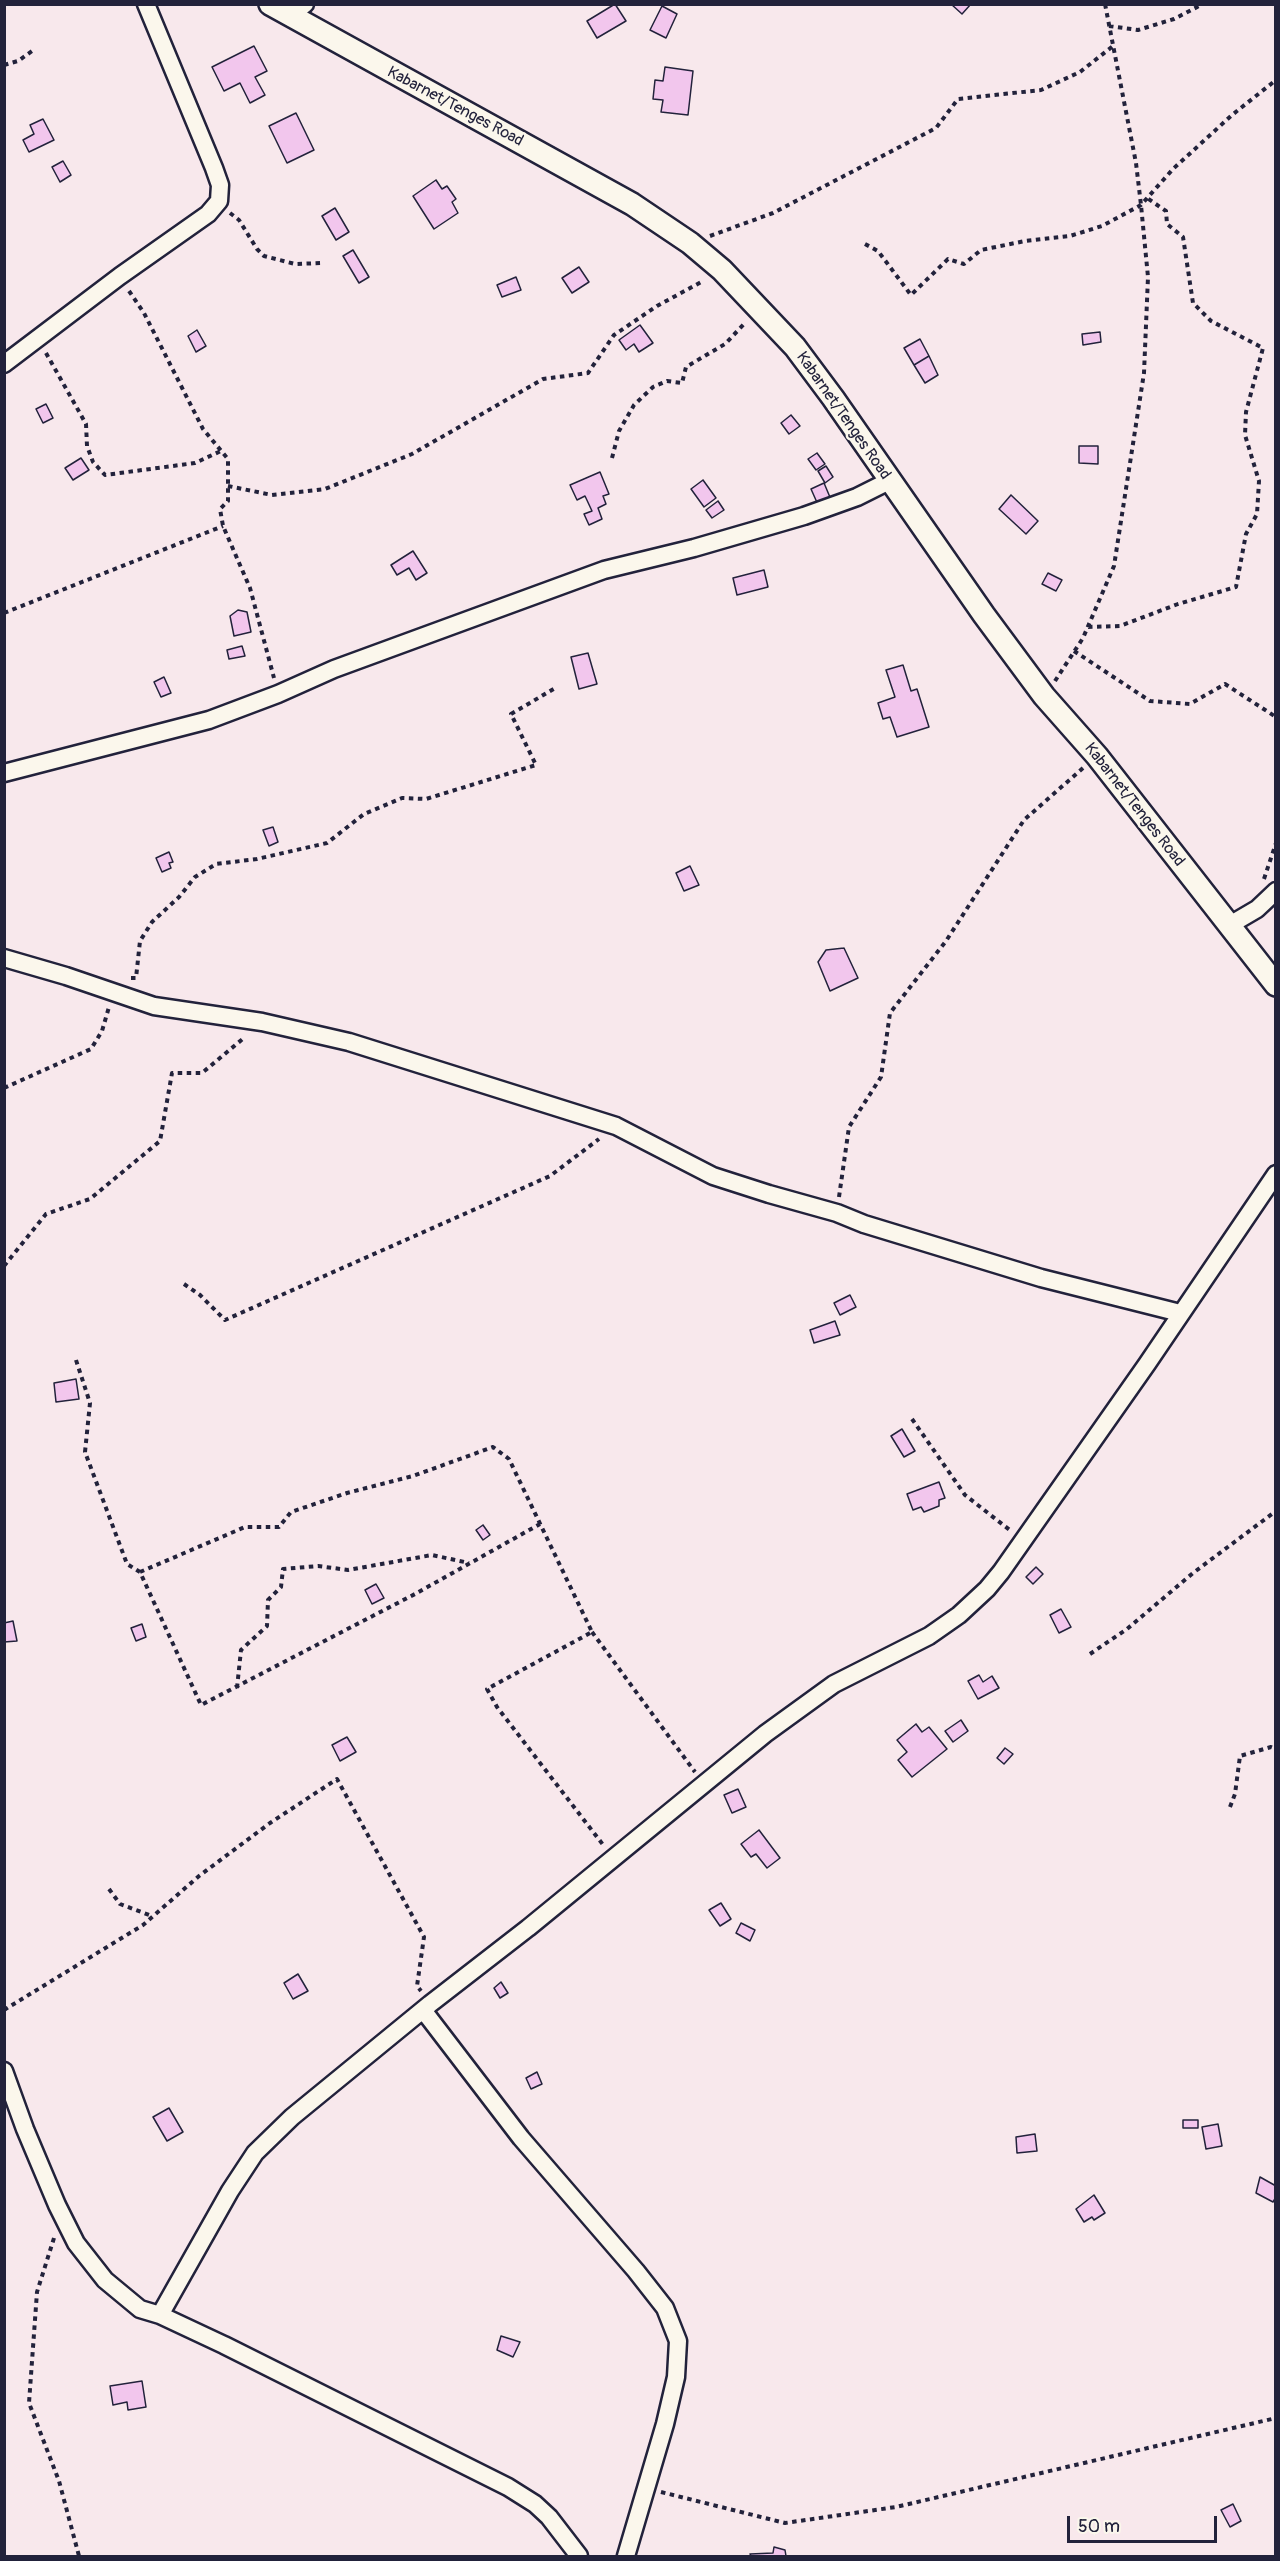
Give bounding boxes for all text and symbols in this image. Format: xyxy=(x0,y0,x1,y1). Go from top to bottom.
street label: Kabarnet/Tenges Road xyxy=(384,63,526,151)
street label: Kabarnet/Tenges Road xyxy=(792,348,894,484)
street label: Kabarnet/Tenges Road xyxy=(1080,739,1188,871)
scale bar xyxy=(1070,2504,1220,2542)
text: 50 m xyxy=(1078,2515,1120,2538)

